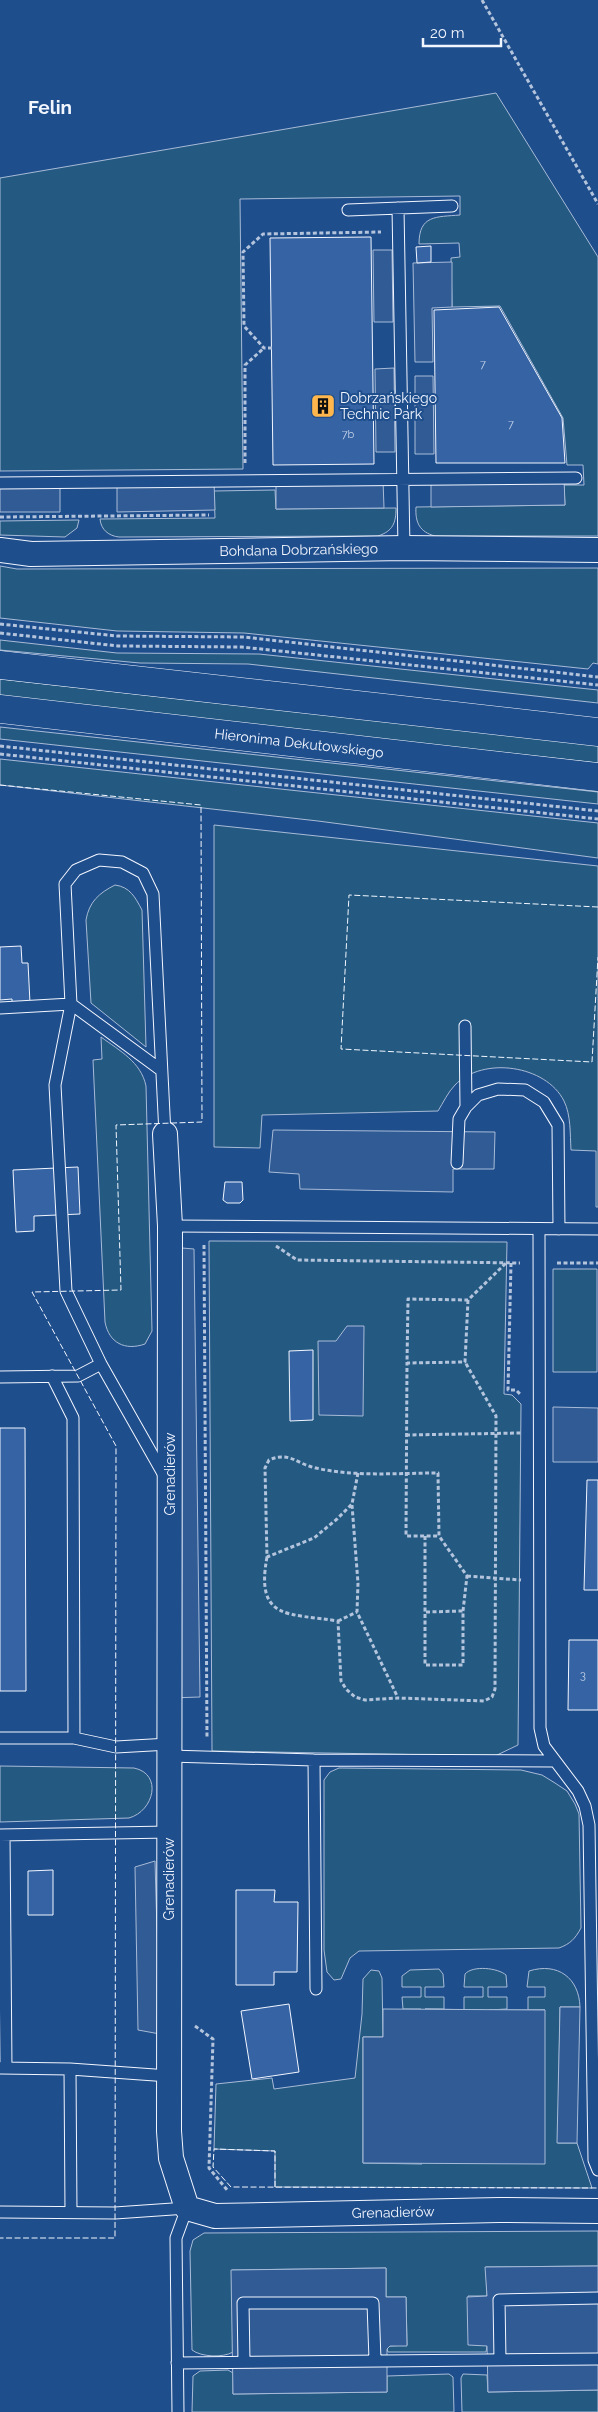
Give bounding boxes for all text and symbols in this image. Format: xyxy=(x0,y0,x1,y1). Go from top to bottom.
scale bar xyxy=(423,15,500,47)
text: 20 m xyxy=(430,24,465,42)
district label: Felin xyxy=(28,96,72,118)
house number: 7 xyxy=(480,358,486,371)
place label: Dobrzańskiego Technic Park xyxy=(340,390,437,422)
building icon: Dobrzańskiego Technic Park xyxy=(310,393,336,419)
house number: 7 xyxy=(508,418,514,431)
house number: 7b xyxy=(342,428,355,441)
street label: Bohdana Dobrzańskiego xyxy=(219,540,378,559)
street label: Hieronima Dekutowskiego xyxy=(214,725,385,761)
street label: Grenadierów xyxy=(162,1432,178,1515)
house number: 3 xyxy=(580,1669,586,1682)
street label: Grenadierów xyxy=(161,1837,177,1920)
street label: Grenadierów xyxy=(352,2203,435,2221)

